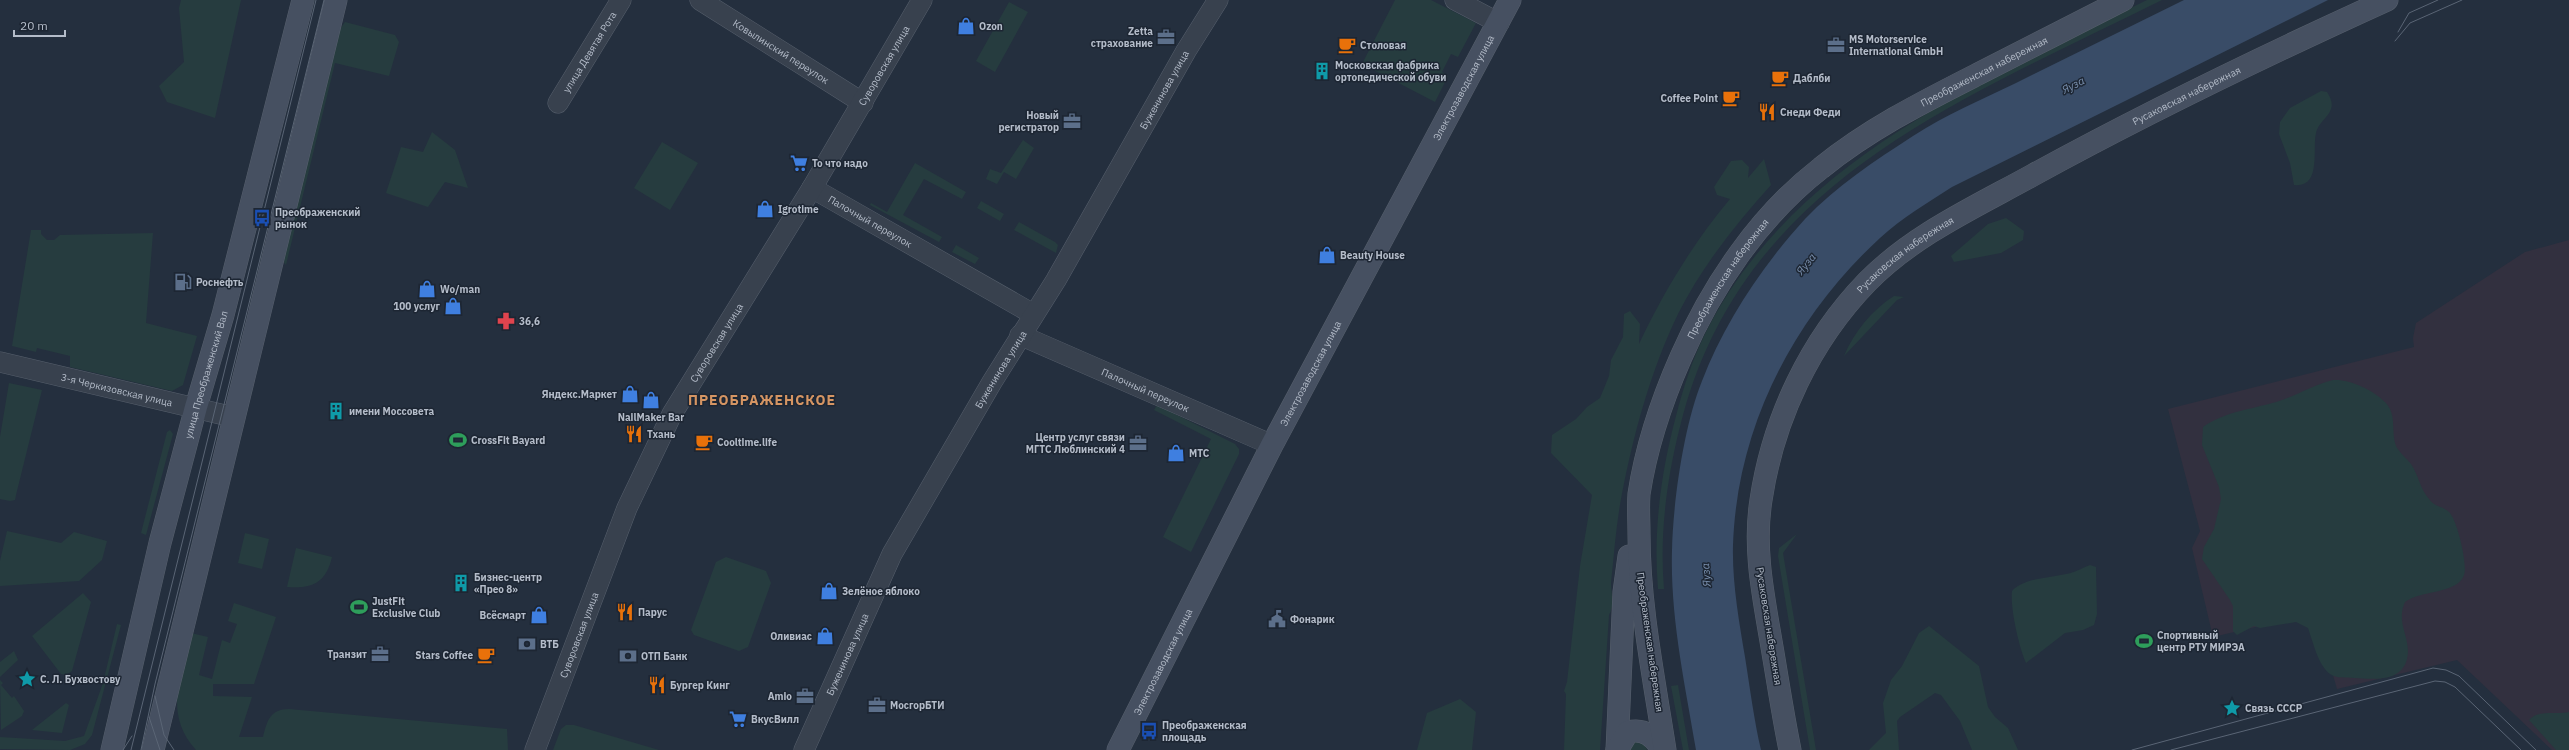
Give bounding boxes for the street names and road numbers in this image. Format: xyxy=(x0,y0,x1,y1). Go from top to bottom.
street label: улица Девятая Рота xyxy=(560,8,619,95)
street label: Ковылинский переулок xyxy=(731,16,832,87)
street label: Суворовская улица xyxy=(855,22,913,108)
street label: Электрозаводская улица xyxy=(1430,32,1497,143)
street label: Преображенская набережная xyxy=(1918,33,2050,109)
street label: Буженинова улица xyxy=(1136,47,1192,131)
street label: Русаковская набережная xyxy=(2130,63,2243,128)
street label: Палочный переулок xyxy=(826,192,915,250)
street label: Русаковская набережная xyxy=(1854,213,1956,296)
street label: Преображенская набережная xyxy=(1684,216,1771,341)
street label: Суворовская улица xyxy=(687,300,746,385)
street label: улица Преображенский Вал xyxy=(181,310,230,440)
street label: Электрозаводская улица xyxy=(1277,318,1344,428)
street label: Буженинова улица xyxy=(972,328,1029,410)
street label: Палочный переулок xyxy=(1100,365,1192,415)
street label: 3-я Черкизовская улица xyxy=(60,370,175,409)
street label: Русаковская набережная xyxy=(1753,566,1785,686)
street label: Преображенская набережная xyxy=(1634,571,1666,713)
street label: Суворовская улица xyxy=(557,590,601,680)
street label: Электрозаводская улица xyxy=(1130,606,1195,717)
street label: Буженинова улица xyxy=(823,611,871,697)

